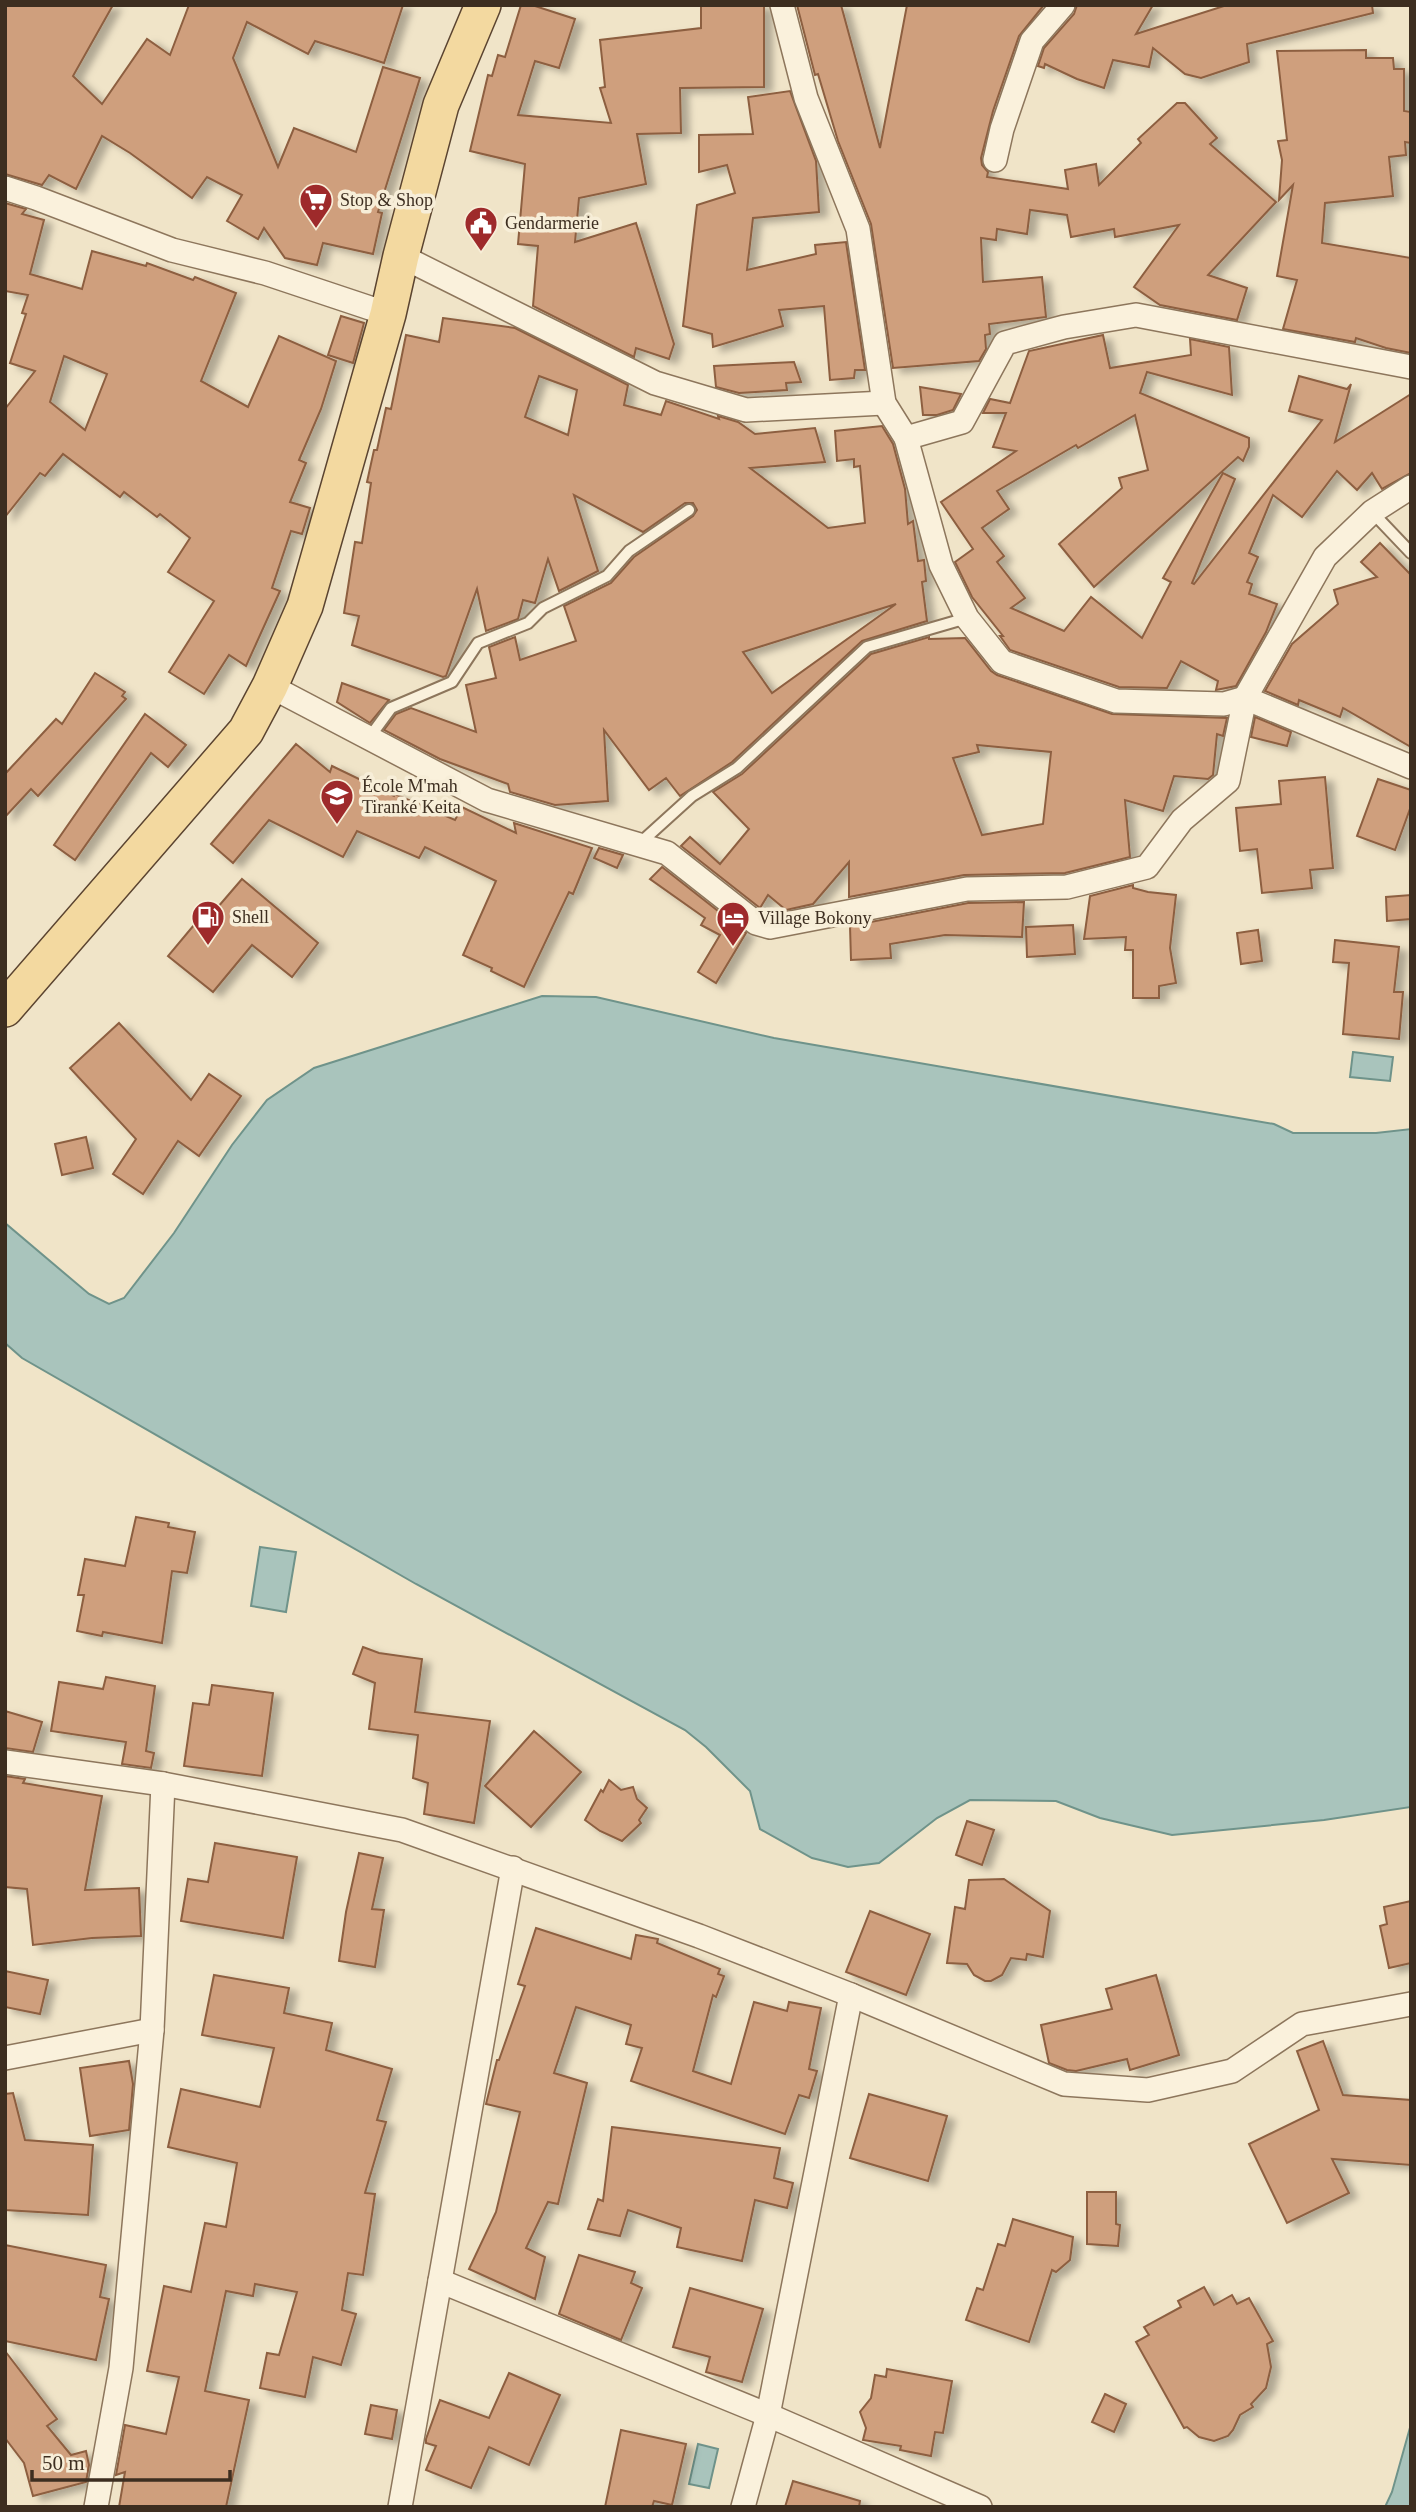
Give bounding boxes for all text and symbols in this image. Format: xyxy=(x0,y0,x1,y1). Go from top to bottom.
supermarket icon: Stop & Shop xyxy=(297,181,335,230)
place label: Stop & Shop xyxy=(340,190,433,210)
public building icon: Gendarmerie xyxy=(462,204,500,253)
place label: Gendarmerie xyxy=(505,213,599,233)
place label: École M'mah Tiranké Keita xyxy=(362,775,461,817)
school or university icon: École M'mah Tiranké Keita xyxy=(318,777,356,826)
fuel station icon: Shell xyxy=(189,898,227,947)
hotel icon: Village Bokony xyxy=(714,899,752,948)
place label: Shell xyxy=(232,907,269,927)
place label: Village Bokony xyxy=(758,908,871,928)
scale bar xyxy=(32,2438,229,2482)
text: 50 m xyxy=(42,2451,85,2475)

